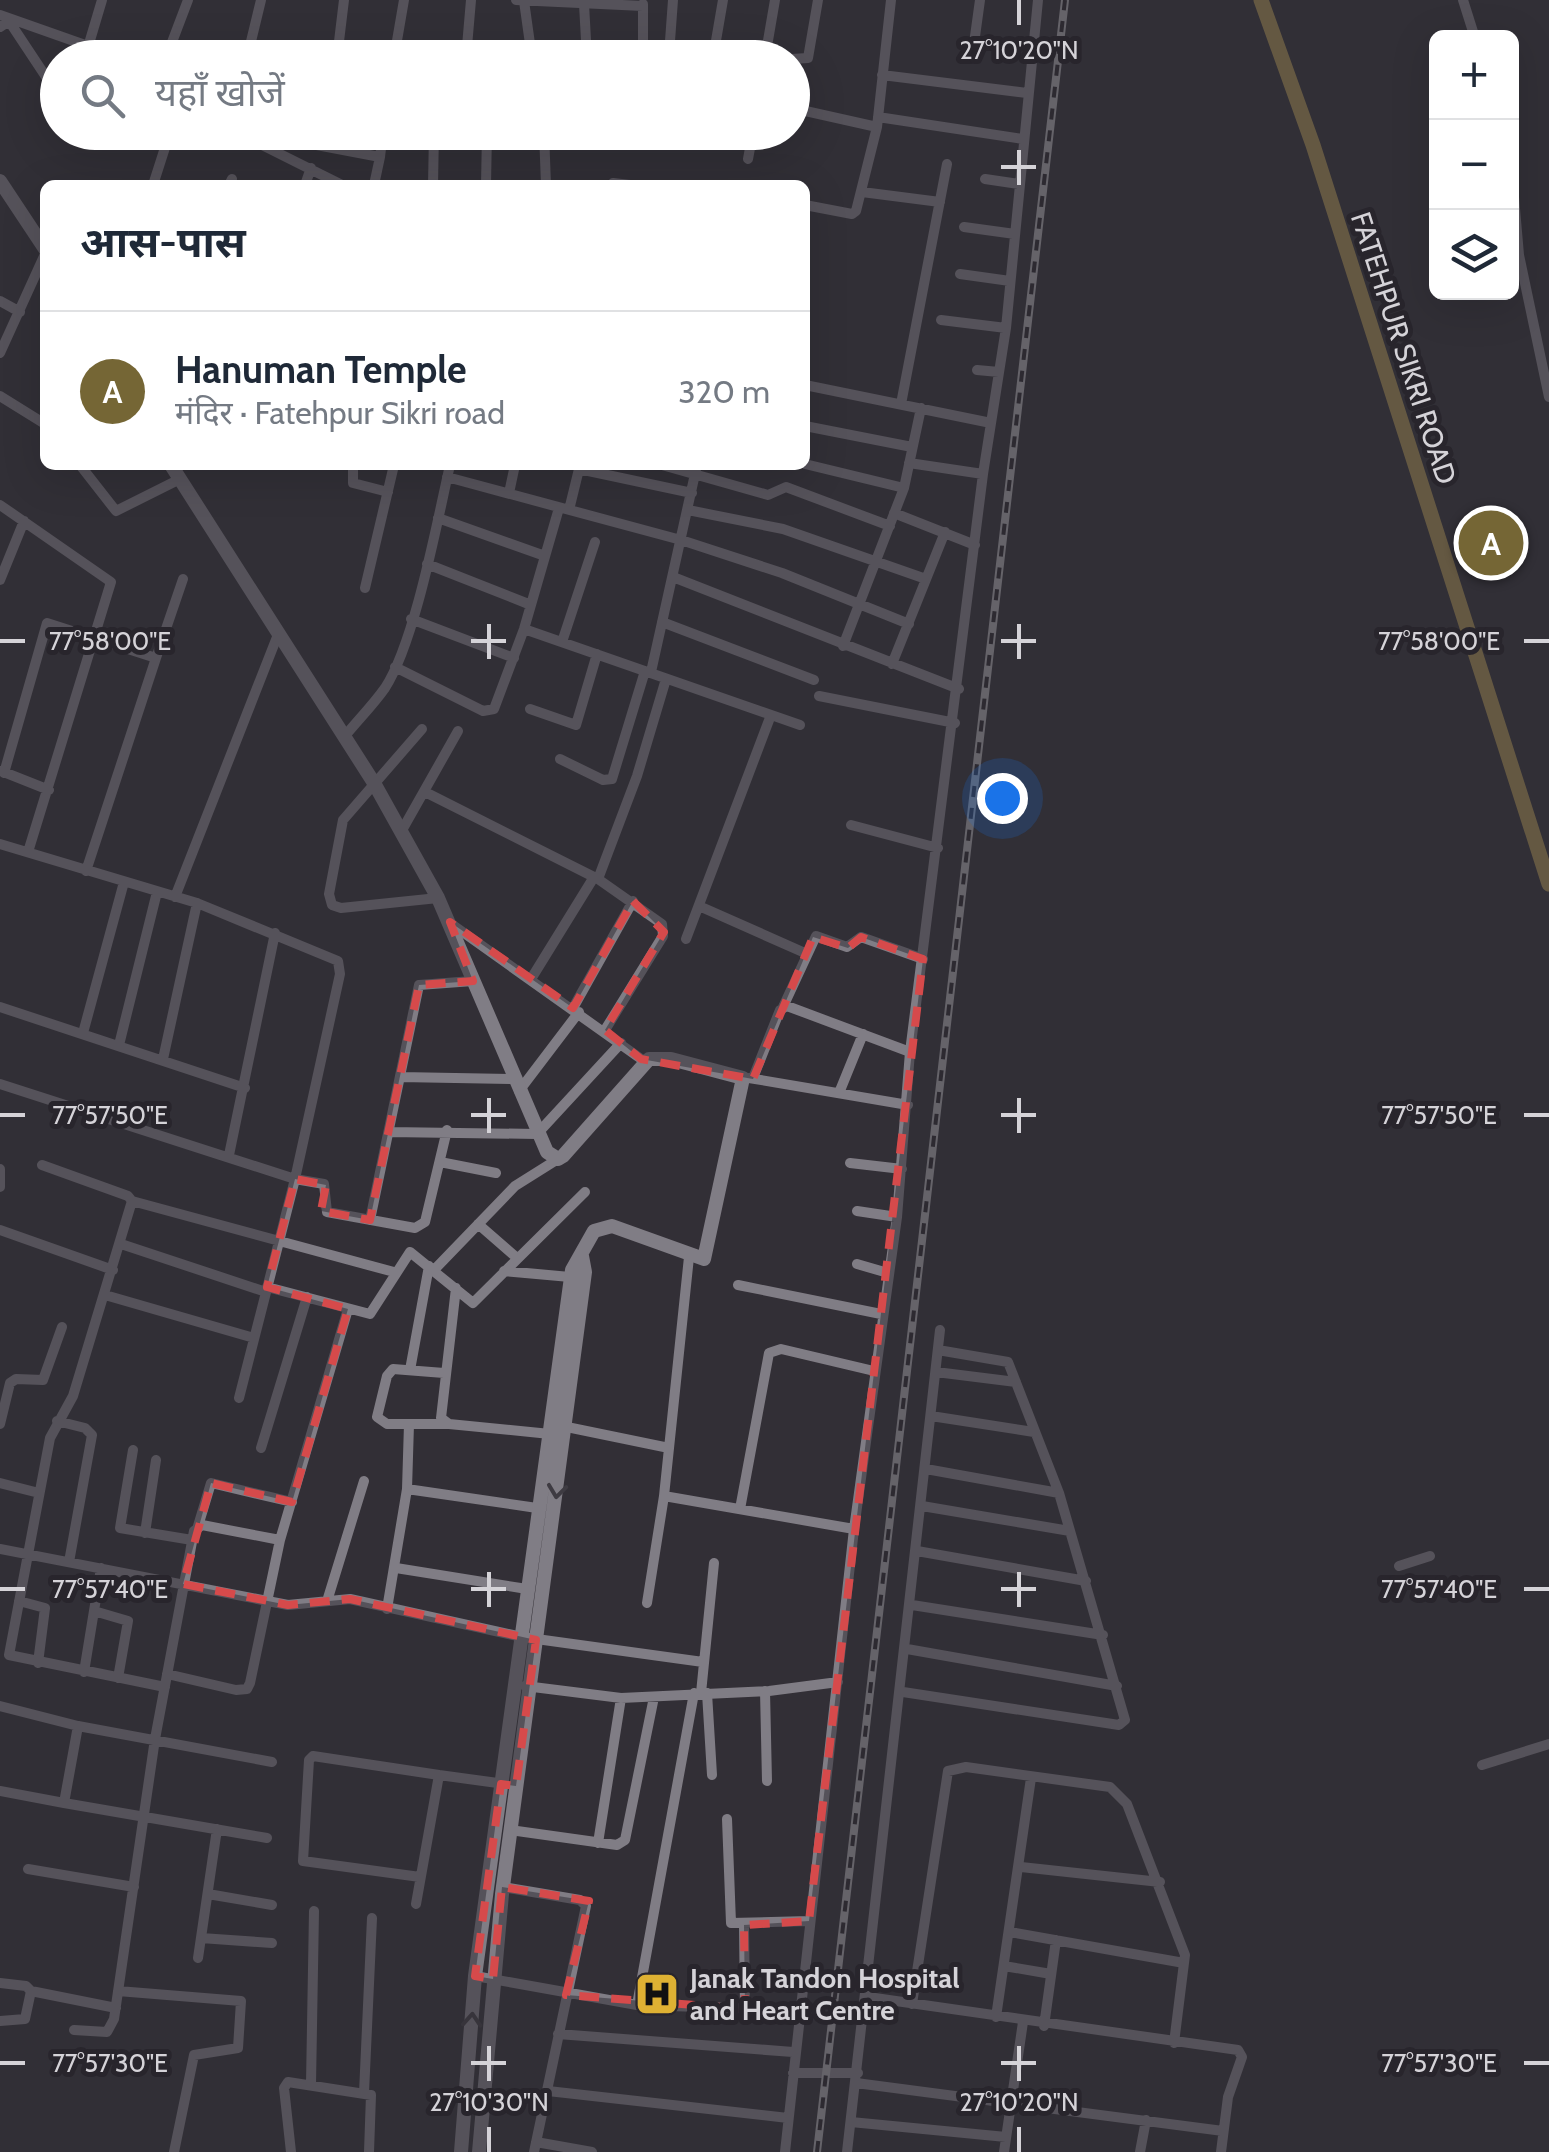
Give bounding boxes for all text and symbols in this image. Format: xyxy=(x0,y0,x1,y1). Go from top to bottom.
map controls xyxy=(1429,30,1519,300)
button: + xyxy=(1429,30,1519,120)
text: 27°10'20"N xyxy=(959,35,1079,65)
search box xyxy=(40,40,810,150)
icon: search xyxy=(75,68,130,123)
text: यहाँ खोजें xyxy=(155,69,285,116)
button: − xyxy=(1429,120,1519,210)
street label: FATEHPUR SIKRI ROAD xyxy=(1344,208,1464,488)
button: layers xyxy=(1429,210,1519,300)
text: आस-पास xyxy=(80,216,246,268)
text: Hanuman Temple xyxy=(175,346,467,393)
text: A xyxy=(102,372,123,411)
text: 320 m xyxy=(678,372,770,411)
text: मंदिर · Fatehpur Sikri road xyxy=(175,393,505,432)
pin: A xyxy=(1458,506,1524,580)
text: 77°58'00"E xyxy=(49,626,171,656)
text: 77°58'00"E xyxy=(1378,626,1500,656)
your location xyxy=(977,773,1028,824)
text: 77°57'50"E xyxy=(52,1100,168,1130)
text: 77°57'50"E xyxy=(1381,1100,1497,1130)
one-way arrow xyxy=(547,1483,568,1499)
text: 77°57'40"E xyxy=(52,1574,168,1604)
text: 77°57'40"E xyxy=(1381,1574,1497,1604)
place label: Janak Tandon Hospital and Heart Centre xyxy=(689,1961,960,2027)
hospital icon: Janak Tandon Hospital and Heart Centre xyxy=(634,1971,680,2017)
one-way arrow xyxy=(461,2012,482,2028)
text: 77°57'30"E xyxy=(52,2048,168,2078)
text: 77°57'30"E xyxy=(1381,2048,1497,2078)
text: 27°10'30"N xyxy=(429,2087,549,2117)
text: 27°10'20"N xyxy=(959,2087,1079,2117)

